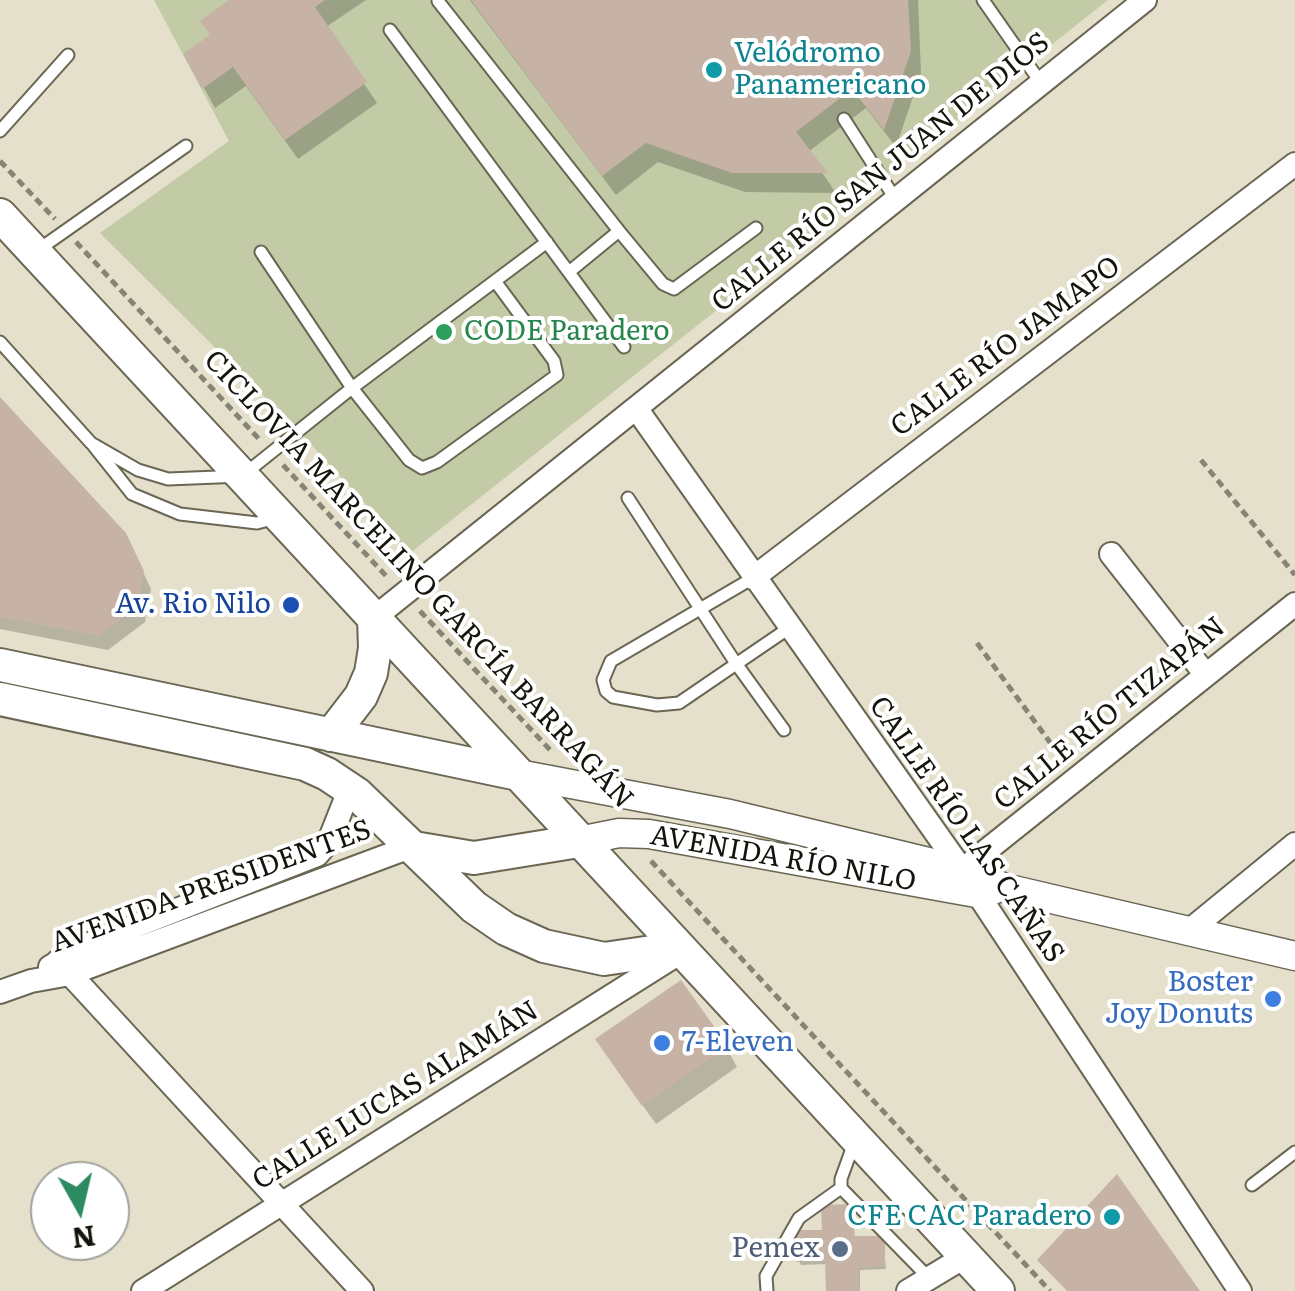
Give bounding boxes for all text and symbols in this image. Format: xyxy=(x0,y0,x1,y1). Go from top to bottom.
street label: CALLE RÍO SAN JUAN DE DIOS xyxy=(705,26,1057,320)
place label: Velódromo Panamericano xyxy=(734,37,926,103)
marker: Velódromo Panamericano xyxy=(703,59,725,81)
street label: CALLE RÍO JAMAPO xyxy=(885,250,1127,444)
place label: CODE Paradero xyxy=(464,315,670,349)
marker: CODE Paradero xyxy=(433,321,455,343)
street label: CICLOVIA MARCELINO GARCÍA BARRAGÁN xyxy=(196,344,640,816)
place label: Av. Rio Nilo xyxy=(115,588,271,622)
marker: Av. Rio Nilo xyxy=(280,594,302,616)
street label: CALLE RÍO TIZAPÁN xyxy=(988,610,1232,818)
street label: CALLE RÍO LAS CAÑAS xyxy=(861,691,1071,969)
street label: AVENIDA PRESIDENTES xyxy=(46,813,376,961)
street label: AVENIDA RÍO NILO xyxy=(648,819,918,899)
place label: Boster Joy Donuts xyxy=(1105,966,1253,1032)
marker: Boster Joy Donuts xyxy=(1262,988,1284,1010)
street label: CALLE LUCAS ALAMÁN xyxy=(247,994,545,1198)
place label: 7-Eleven xyxy=(682,1026,794,1060)
marker: 7-Eleven xyxy=(651,1032,673,1054)
north arrow xyxy=(30,1161,130,1261)
place label: CFE CAC Paradero xyxy=(847,1200,1092,1234)
marker: CFE CAC Paradero xyxy=(1101,1206,1123,1228)
text: N xyxy=(69,1216,98,1261)
place label: Pemex xyxy=(732,1232,820,1266)
marker: Pemex xyxy=(829,1238,851,1260)

